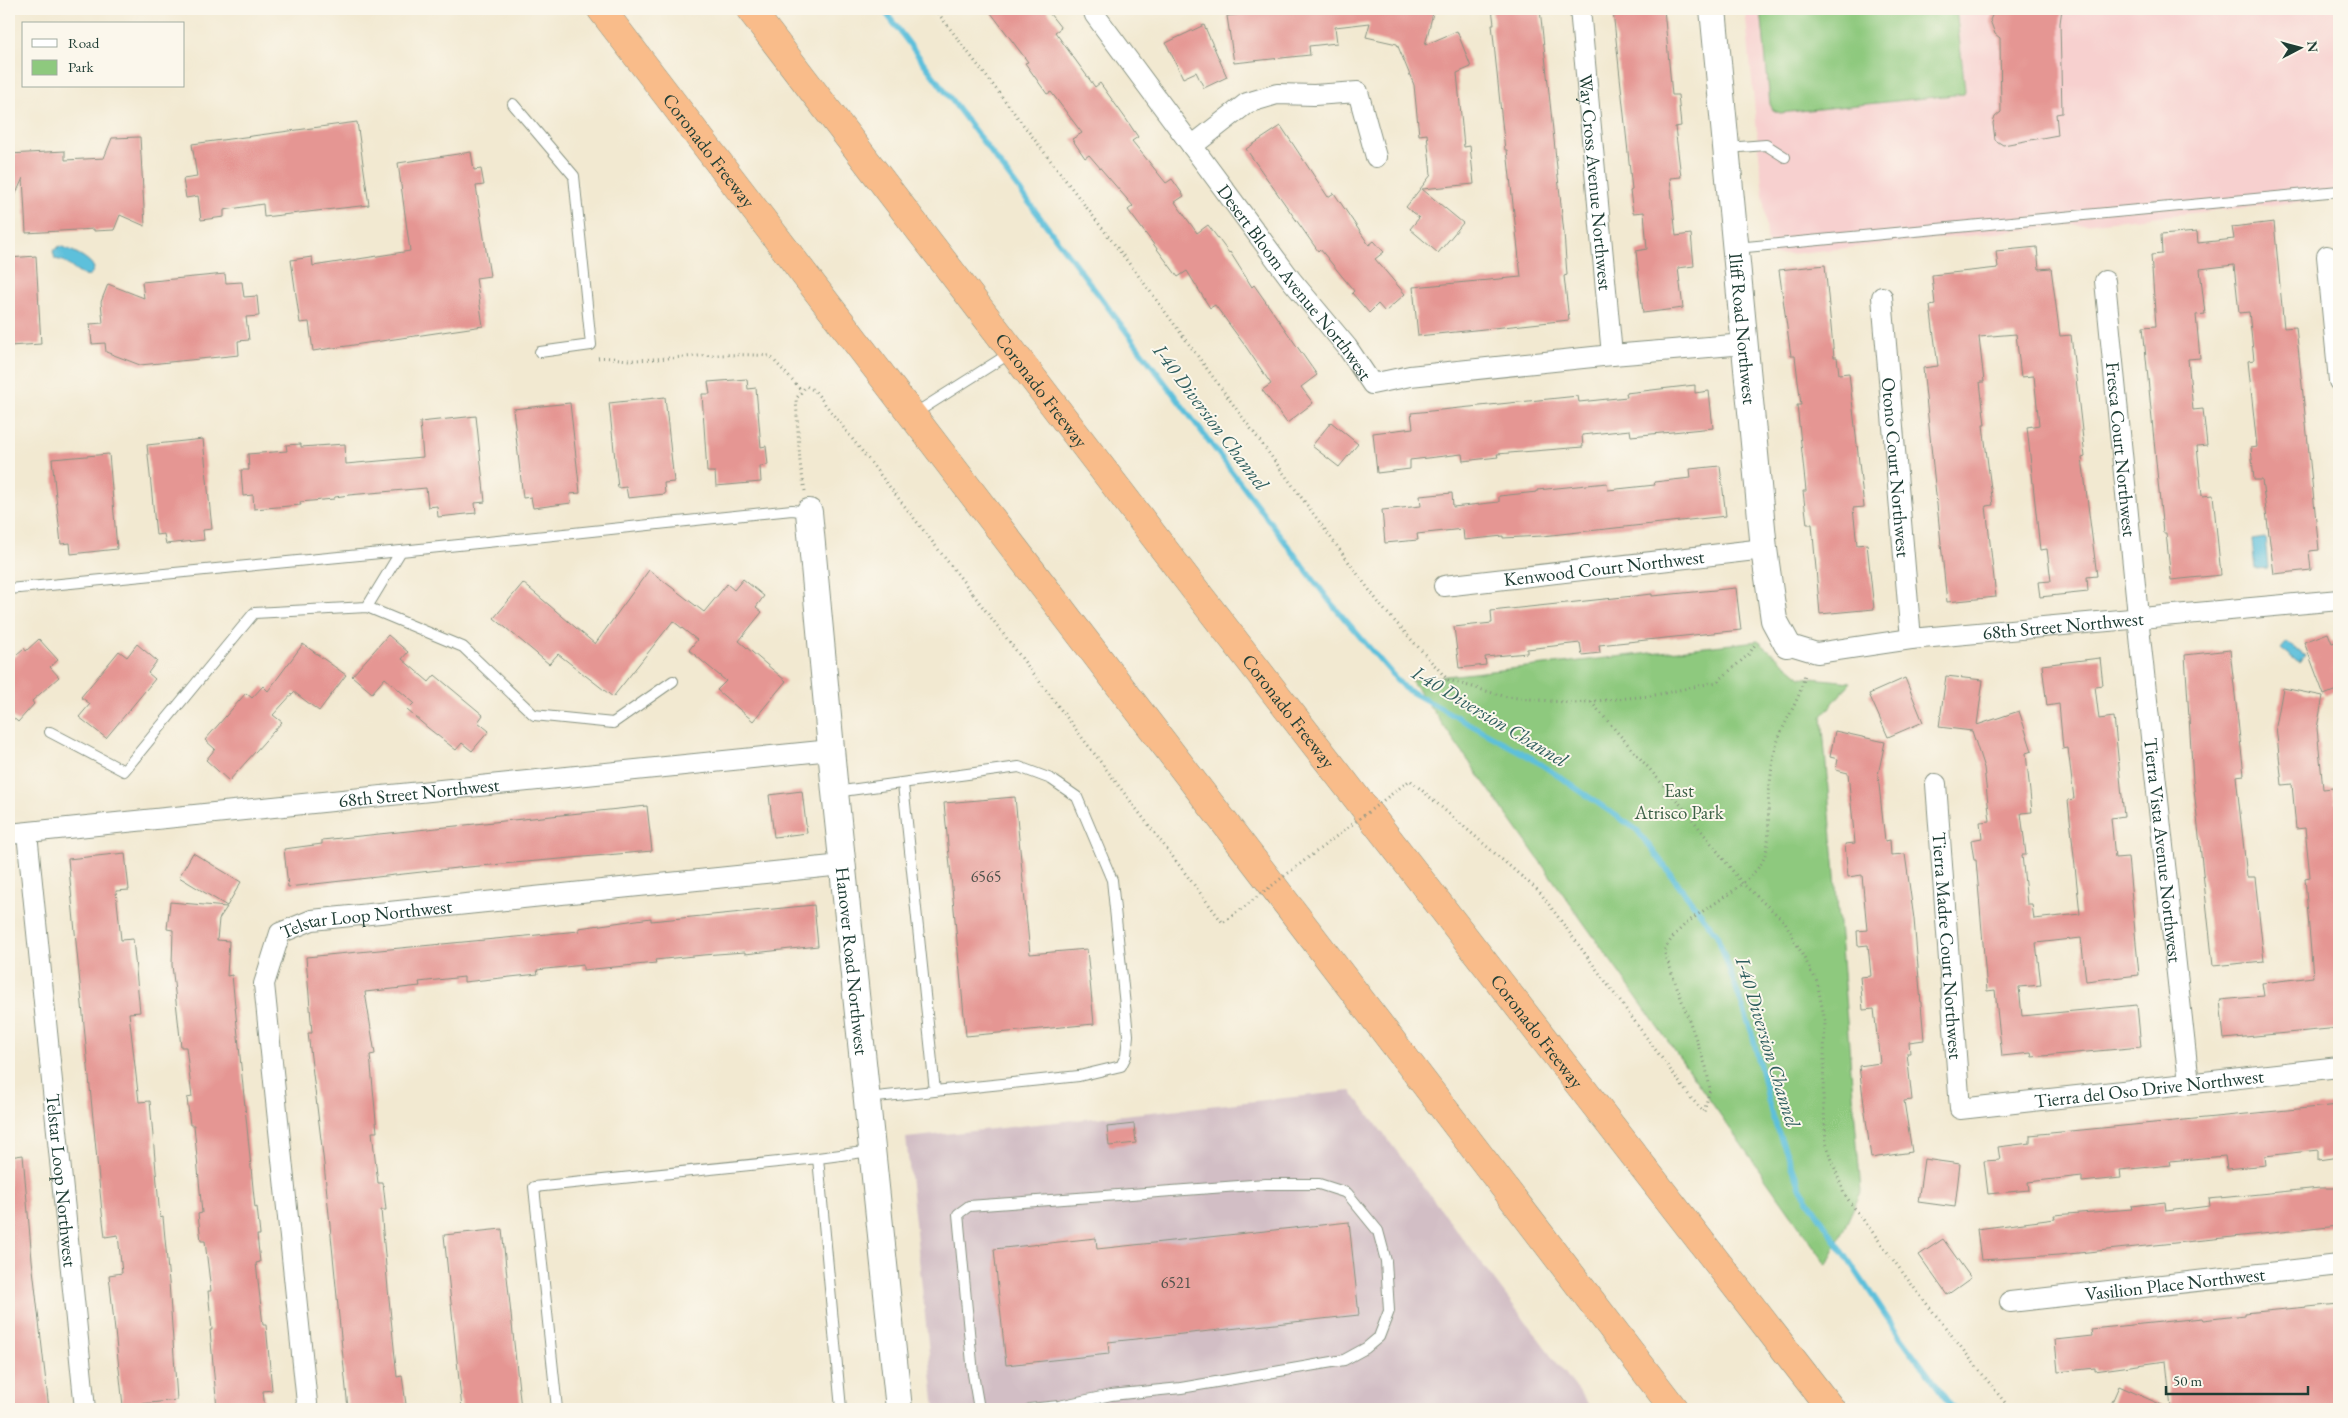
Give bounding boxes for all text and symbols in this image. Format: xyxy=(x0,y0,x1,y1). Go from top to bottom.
legend xyxy=(22,22,185,88)
north arrow xyxy=(2276,22,2326,72)
text: Road xyxy=(68,33,100,52)
text: N xyxy=(2303,40,2323,54)
text: Park xyxy=(68,57,95,76)
street label: Way Cross Avenue Northwest xyxy=(1573,73,1618,292)
street label: Coronado Freeway xyxy=(657,88,761,214)
street label: Desert Bloom Avenue Northwest xyxy=(1211,179,1378,385)
street label: Iliff Road Northwest xyxy=(1723,252,1762,406)
street label: Coronado Freeway xyxy=(990,328,1094,453)
water label: I-40 Diversion Channel xyxy=(1147,338,1275,497)
street label: Fresca Court Northwest xyxy=(2100,361,2142,538)
street label: Otono Court Northwest xyxy=(1876,377,1916,558)
street label: Kenwood Court Northwest xyxy=(1502,544,1706,592)
street label: 68th Street Northwest xyxy=(1981,606,2145,645)
street label: Coronado Freeway xyxy=(1236,649,1341,774)
water label: I-40 Diversion Channel xyxy=(1407,659,1574,773)
street label: Tierra Vista Avenue Northwest xyxy=(2138,736,2188,964)
street label: 68th Street Northwest xyxy=(337,772,501,813)
park label: East Atrisco Park xyxy=(1633,778,1725,825)
street label: Tierra Madre Court Northwest xyxy=(1927,831,1968,1060)
street label: Hanover Road Northwest xyxy=(830,865,874,1056)
house number: 6565 xyxy=(971,866,1001,887)
street label: Telstar Loop Northwest xyxy=(276,894,453,945)
water label: I-40 Diversion Channel xyxy=(1729,953,1807,1132)
street label: Coronado Freeway xyxy=(1485,969,1590,1094)
street label: Tierra del Oso Drive Northwest xyxy=(2033,1063,2265,1114)
street label: Telstar Loop Northwest xyxy=(40,1092,83,1268)
street label: Vasilion Place Northwest xyxy=(2084,1261,2266,1306)
house number: 6521 xyxy=(1161,1272,1191,1293)
scale bar xyxy=(2166,1363,2308,1395)
text: 50 m xyxy=(2173,1371,2202,1390)

